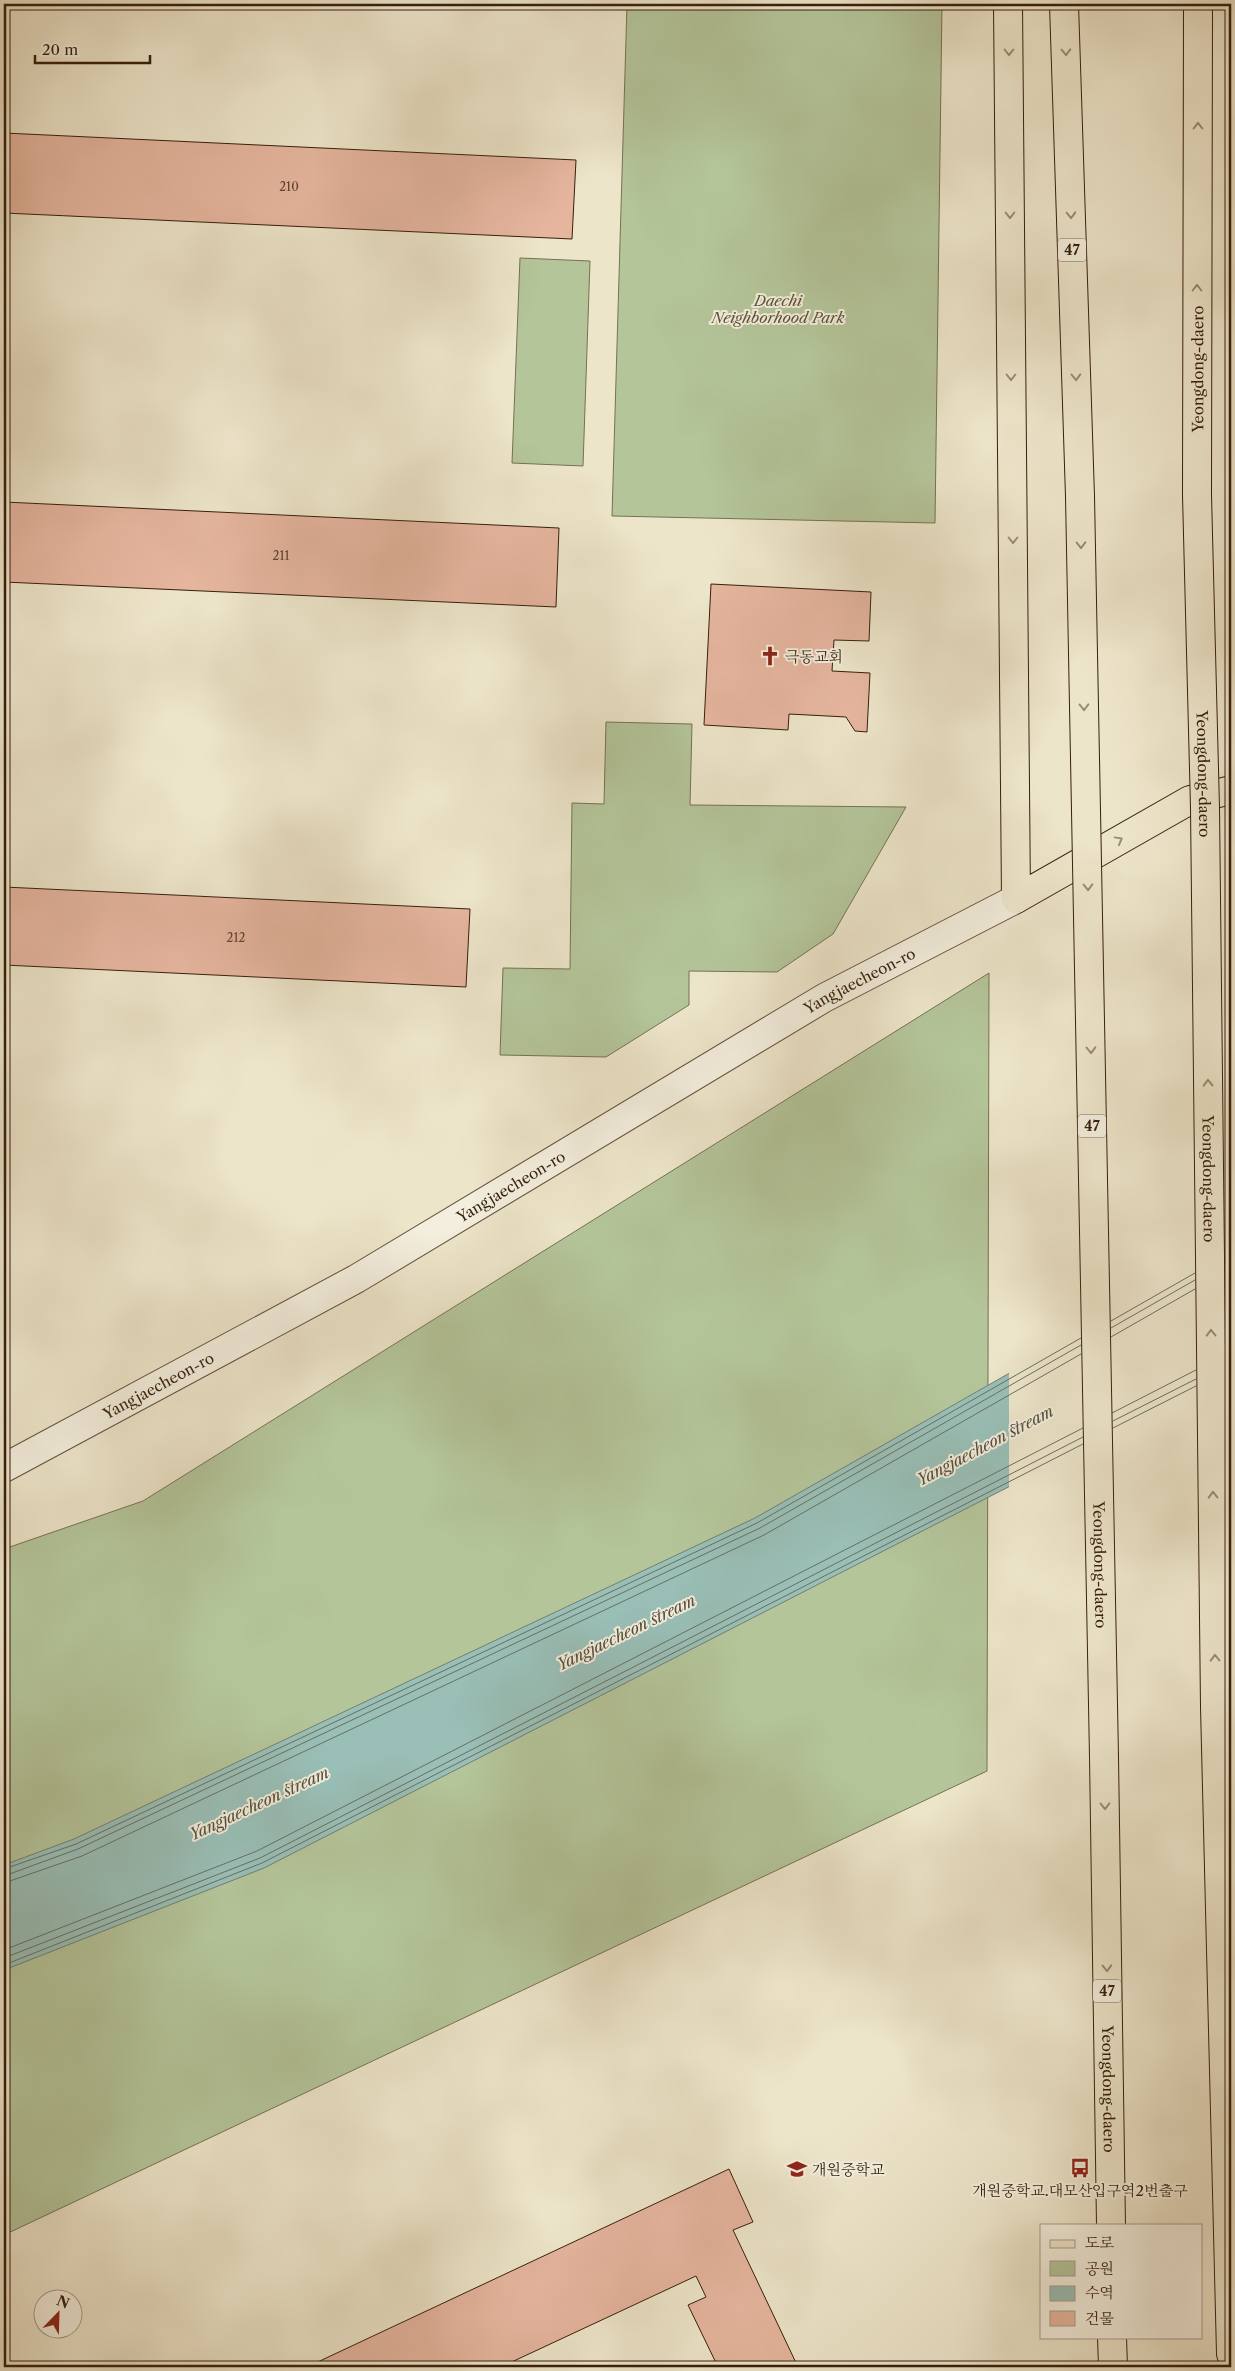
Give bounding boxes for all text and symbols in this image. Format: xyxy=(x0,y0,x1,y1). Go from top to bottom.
scale bar xyxy=(35,32,150,64)
text: 20 m xyxy=(42,40,78,59)
one-way arrow xyxy=(1004,49,1014,57)
one-way arrow xyxy=(1060,49,1071,57)
one-way arrow xyxy=(1193,122,1203,130)
house number: 210 xyxy=(279,179,299,194)
one-way arrow xyxy=(1005,212,1015,219)
one-way arrow xyxy=(1066,212,1076,219)
road number: 47 xyxy=(1058,238,1086,262)
one-way arrow xyxy=(1192,284,1202,292)
park label: Daechi Neighborhood Park xyxy=(711,291,845,327)
street label: Yeongdong-daero xyxy=(1188,305,1207,434)
one-way arrow xyxy=(1006,374,1017,382)
one-way arrow xyxy=(1071,374,1082,382)
one-way arrow xyxy=(1008,536,1018,544)
one-way arrow xyxy=(1076,541,1087,549)
house number: 211 xyxy=(273,548,290,563)
church icon: 극동교회 xyxy=(759,645,781,667)
place label: 극동교회 xyxy=(785,647,843,666)
one-way arrow xyxy=(1079,703,1090,711)
street label: Yeongdong-daero xyxy=(1193,709,1215,838)
one-way arrow xyxy=(1114,836,1123,846)
one-way arrow xyxy=(1083,884,1093,891)
house number: 212 xyxy=(227,930,246,945)
street label: Yangjaecheon-ro xyxy=(799,943,918,1018)
one-way arrow xyxy=(1086,1046,1096,1054)
one-way arrow xyxy=(1203,1079,1213,1086)
road number: 47 xyxy=(1078,1114,1106,1138)
street label: Yeongdong-daero xyxy=(1199,1114,1219,1243)
street label: Yangjaecheon-ro xyxy=(452,1146,569,1227)
one-way arrow xyxy=(1206,1329,1216,1336)
street label: Yangjaecheon-ro xyxy=(98,1348,217,1423)
water label: Yangjaecheon stream xyxy=(913,1401,1057,1489)
one-way arrow xyxy=(1208,1491,1218,1499)
street label: Yeongdong-daero xyxy=(1090,1500,1111,1629)
water label: Yangjaecheon stream xyxy=(553,1590,699,1674)
one-way arrow xyxy=(1209,1654,1220,1662)
water label: Yangjaecheon stream xyxy=(186,1762,332,1844)
one-way arrow xyxy=(1100,1802,1110,1810)
one-way arrow xyxy=(1102,1964,1112,1972)
road number: 47 xyxy=(1093,1980,1121,2002)
street label: Yeongdong-daero xyxy=(1099,2024,1119,2153)
bus stop icon: 개원중학교.대모산입구역2번출구 xyxy=(1069,2157,1091,2179)
school or university icon: 개원중학교 xyxy=(786,2158,808,2180)
place label: 개원중학교 xyxy=(812,2160,885,2179)
place label: 개원중학교.대모산입구역2번출구 xyxy=(972,2181,1188,2200)
legend xyxy=(1040,2224,1202,2338)
text: 도로 xyxy=(1085,2233,1114,2252)
text: 공원 xyxy=(1085,2259,1114,2278)
text: 수역 xyxy=(1085,2283,1114,2302)
north arrow xyxy=(32,2288,82,2338)
text: N xyxy=(54,2291,72,2313)
text: 건물 xyxy=(1085,2309,1114,2328)

